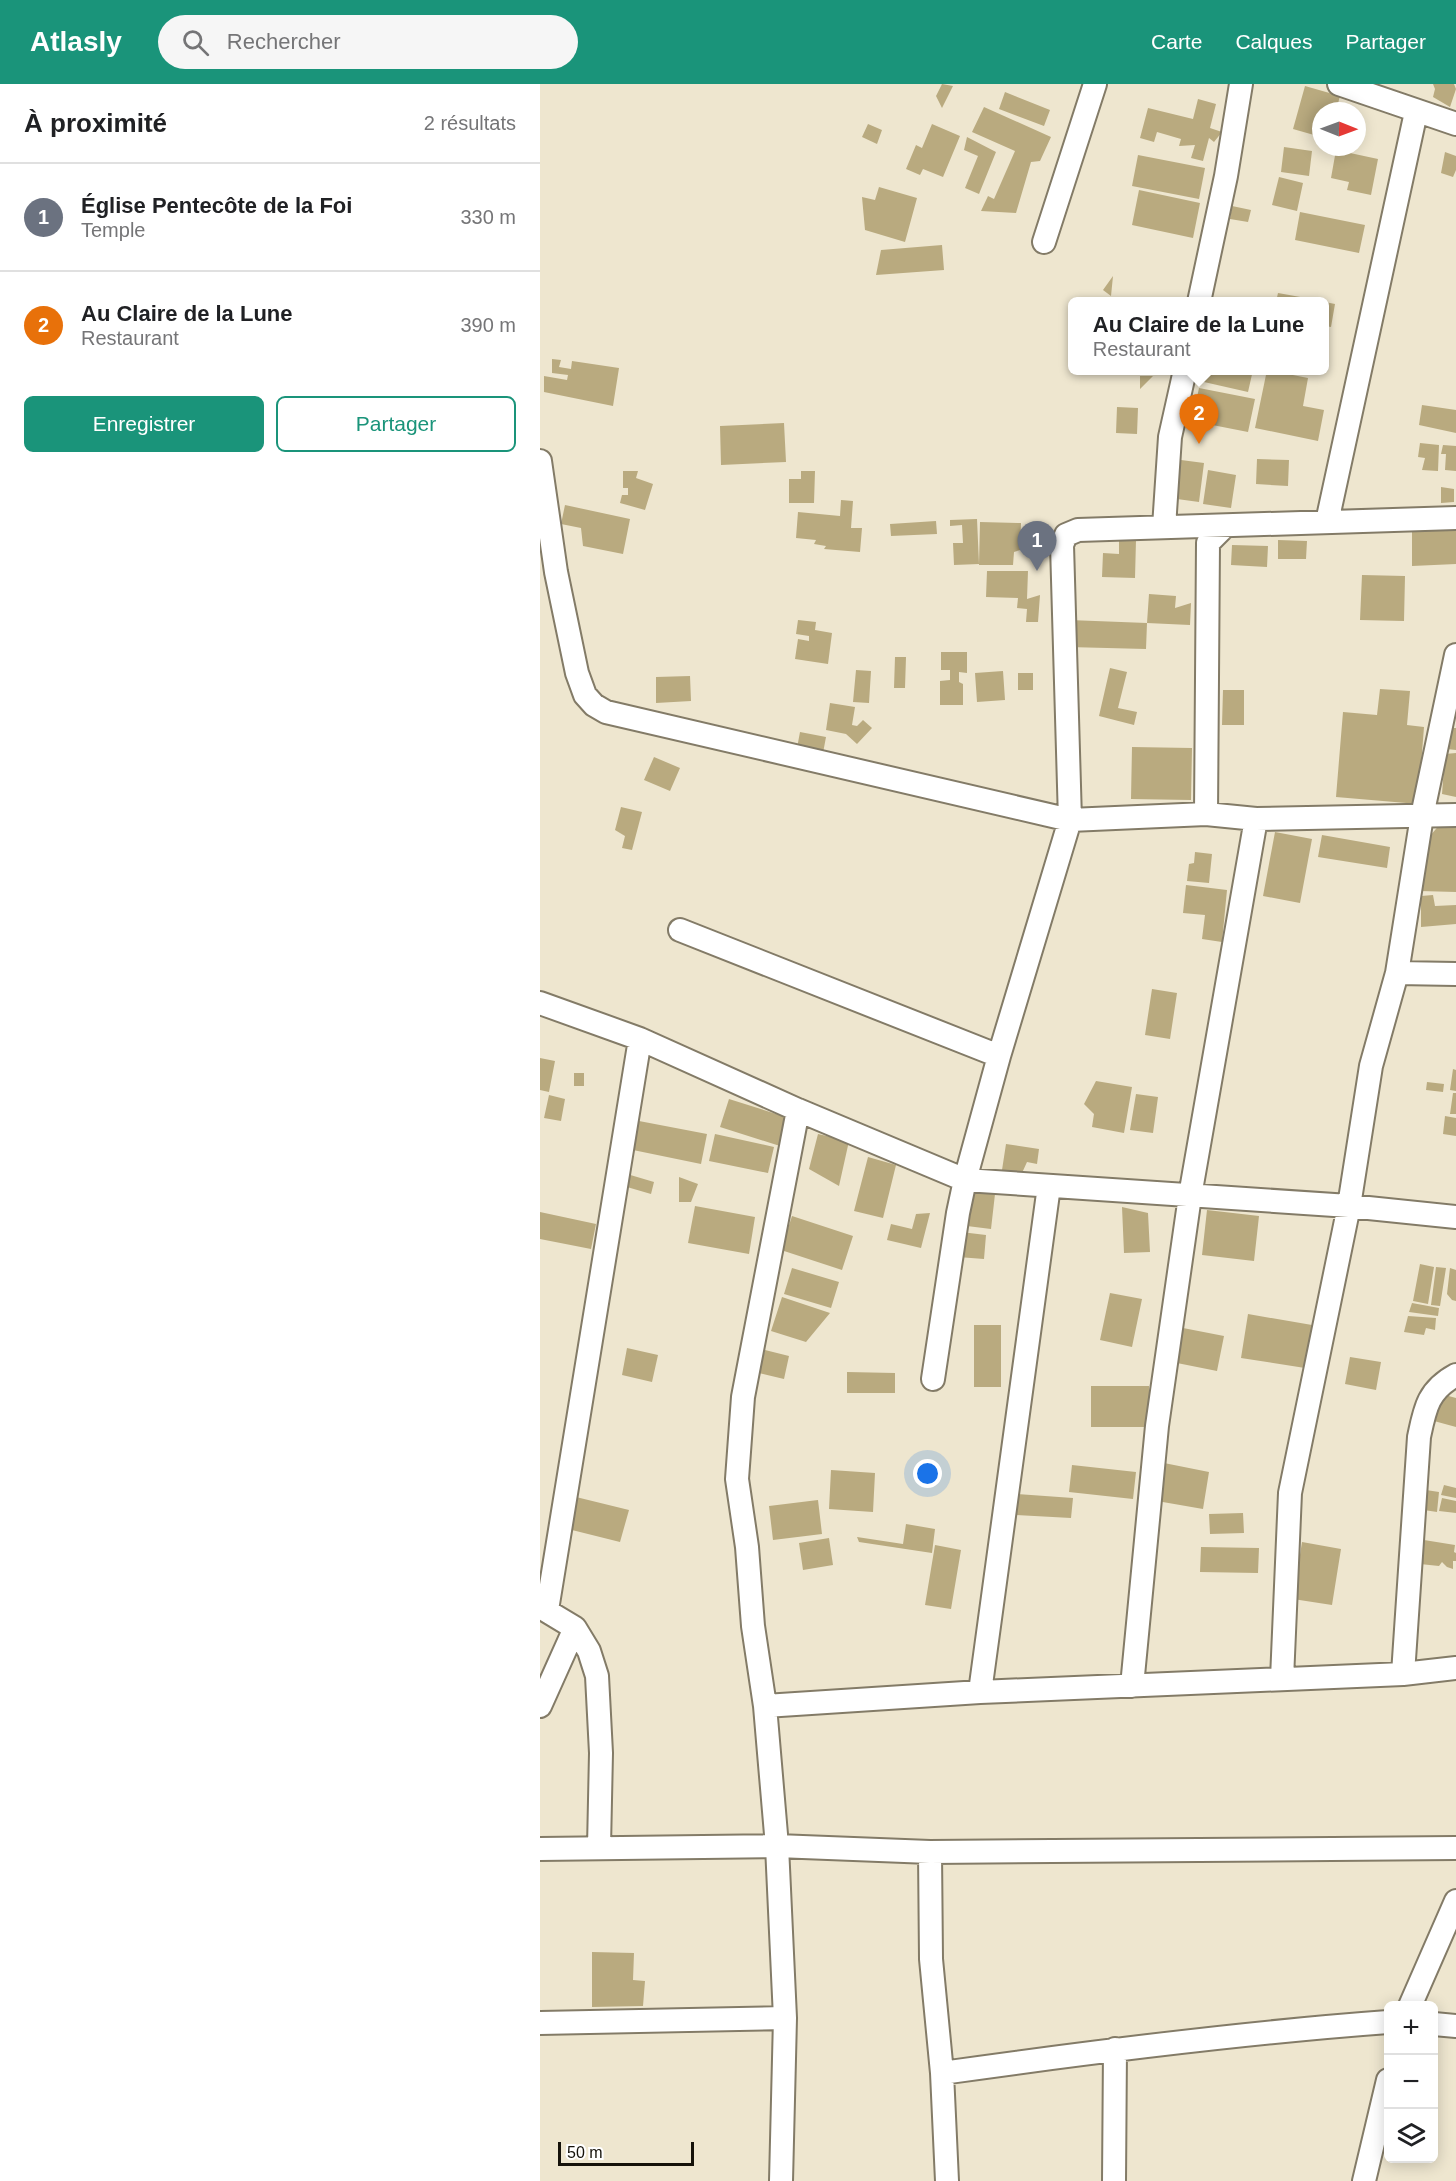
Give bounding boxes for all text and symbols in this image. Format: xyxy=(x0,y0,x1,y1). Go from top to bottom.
search box xyxy=(158,15,578,69)
text: Atlasly xyxy=(30,26,122,57)
icon: search xyxy=(179,26,212,59)
text: Rechercher xyxy=(227,29,341,54)
text: Carte xyxy=(1151,30,1202,53)
text: Calques xyxy=(1235,30,1312,53)
text: Partager xyxy=(1345,30,1426,53)
north arrow xyxy=(1312,102,1366,156)
text: À proximité xyxy=(24,108,167,138)
text: 2 résultats xyxy=(424,112,516,134)
text: Église Pentecôte de la Foi xyxy=(81,193,352,218)
text: 1 xyxy=(38,206,49,228)
text: 330 m xyxy=(460,206,516,228)
text: Temple xyxy=(81,219,145,241)
popup xyxy=(1068,297,1329,375)
text: Au Claire de la Lune xyxy=(81,301,293,326)
text: Au Claire de la Lune xyxy=(1093,312,1304,337)
text: 2 xyxy=(38,314,49,336)
text: 390 m xyxy=(460,314,516,336)
text: Restaurant xyxy=(81,327,179,349)
text: Restaurant xyxy=(1093,338,1191,360)
pin: 2 xyxy=(1180,394,1218,444)
button: Enregistrer xyxy=(24,396,264,452)
button: Partager xyxy=(276,396,516,452)
pin: 1 xyxy=(1018,522,1056,571)
your location xyxy=(913,1459,942,1488)
map controls xyxy=(1384,2001,1438,2163)
button: + xyxy=(1384,2001,1438,2055)
button: − xyxy=(1384,2055,1438,2109)
button: layers xyxy=(1384,2109,1438,2163)
scale bar xyxy=(558,2139,694,2166)
text: 50 m xyxy=(567,2144,603,2161)

